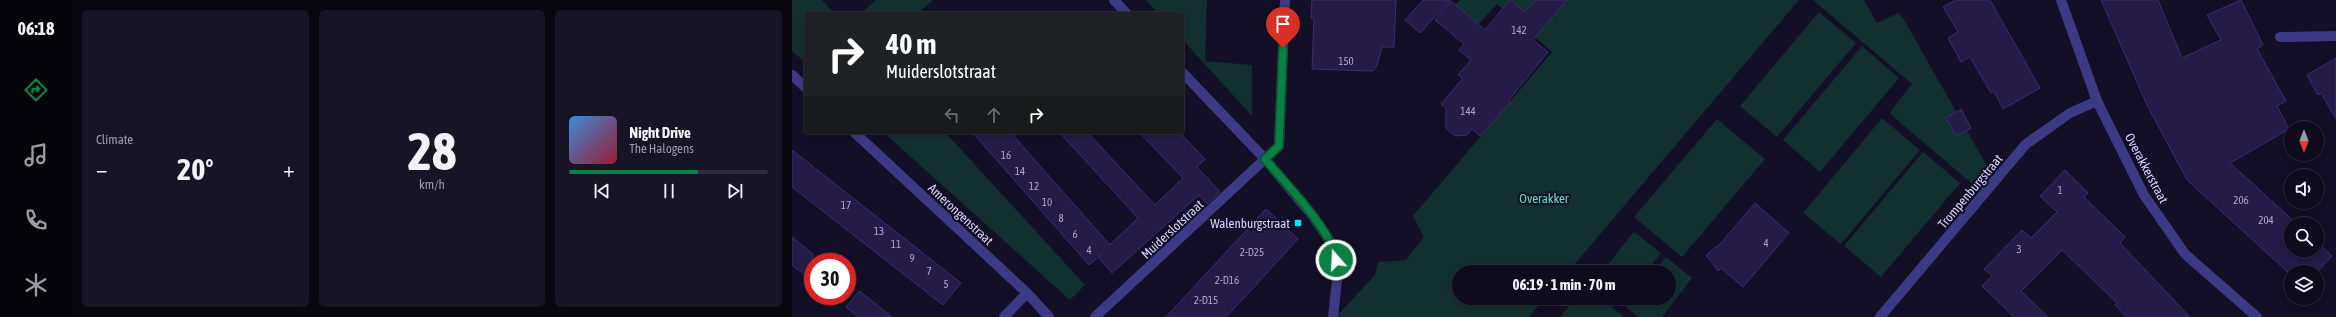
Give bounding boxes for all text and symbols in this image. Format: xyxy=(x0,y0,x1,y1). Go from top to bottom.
pin xyxy=(1266,7.0,1300,48)
icon: arrive xyxy=(1272,13,1294,35)
text: 06:18 xyxy=(17,18,55,39)
house number: 142 xyxy=(1511,24,1527,36)
icon: right xyxy=(820,28,872,80)
text: 40 m xyxy=(886,28,936,60)
house number: 150 xyxy=(1338,55,1354,67)
text: Muiderslotstraat xyxy=(886,61,996,82)
icon: directions xyxy=(22,76,50,104)
icon: left xyxy=(941,104,963,126)
icon: ahead xyxy=(983,104,1005,126)
icon: right xyxy=(1025,104,1047,126)
house number: 144 xyxy=(1460,105,1476,117)
text: 28 xyxy=(408,121,456,181)
north arrow xyxy=(2284,121,2324,161)
map controls xyxy=(2284,121,2324,305)
text: Night Drive xyxy=(629,124,691,141)
street label: Overakkerstraat xyxy=(2122,131,2171,206)
text: Climate xyxy=(96,132,133,147)
icon: music xyxy=(22,141,50,169)
text: The Halogens xyxy=(629,141,694,156)
house number: 16 xyxy=(1001,149,1011,161)
street label: Trompenburgstraat xyxy=(1935,151,2006,231)
text: 20° xyxy=(177,152,214,186)
text: − xyxy=(96,156,107,182)
text: + xyxy=(283,156,295,182)
house number: 14 xyxy=(1015,165,1025,177)
button: sound xyxy=(2284,169,2324,209)
text: km/h xyxy=(419,177,445,192)
icon: previous xyxy=(591,180,613,202)
icon: pause xyxy=(658,180,680,202)
icon: next xyxy=(724,180,746,202)
house number: 12 xyxy=(1029,180,1039,192)
street label: Amerongenstraat xyxy=(925,181,996,248)
house number: 1 xyxy=(2057,184,2063,196)
park label: Overakker xyxy=(1519,191,1569,206)
house number: 206 xyxy=(2233,194,2249,206)
house number: 10 xyxy=(1042,196,1052,208)
street label: Muiderslotstraat xyxy=(1138,197,1207,262)
house number: 17 xyxy=(841,199,851,211)
icon: phone xyxy=(22,206,50,234)
house number: 8 xyxy=(1058,212,1064,224)
house number: 204 xyxy=(2258,214,2274,226)
place label: Walenburgstraat xyxy=(1210,216,1290,231)
button: search xyxy=(2284,217,2324,257)
marker: Walenburgstraat xyxy=(1293,218,1303,228)
house number: 13 xyxy=(874,225,884,237)
house number: 6 xyxy=(1072,228,1078,240)
house number: 4 xyxy=(1763,237,1769,249)
house number: 11 xyxy=(891,238,901,250)
position arrow xyxy=(1315,239,1357,281)
house number: 3 xyxy=(2016,243,2022,255)
house number: 4 xyxy=(1086,244,1092,256)
house number: 2-D25 xyxy=(1240,246,1264,258)
house number: 9 xyxy=(909,252,915,264)
speed limit sign: 30 xyxy=(804,253,856,305)
house number: 7 xyxy=(926,265,932,277)
button: layers xyxy=(2284,265,2324,305)
icon: climate xyxy=(22,271,50,299)
house number: 2-D16 xyxy=(1215,274,1239,286)
text: 06:19 · 1 min · 70 m xyxy=(1512,276,1616,293)
house number: 5 xyxy=(943,278,949,290)
house number: 2-D15 xyxy=(1194,294,1218,306)

